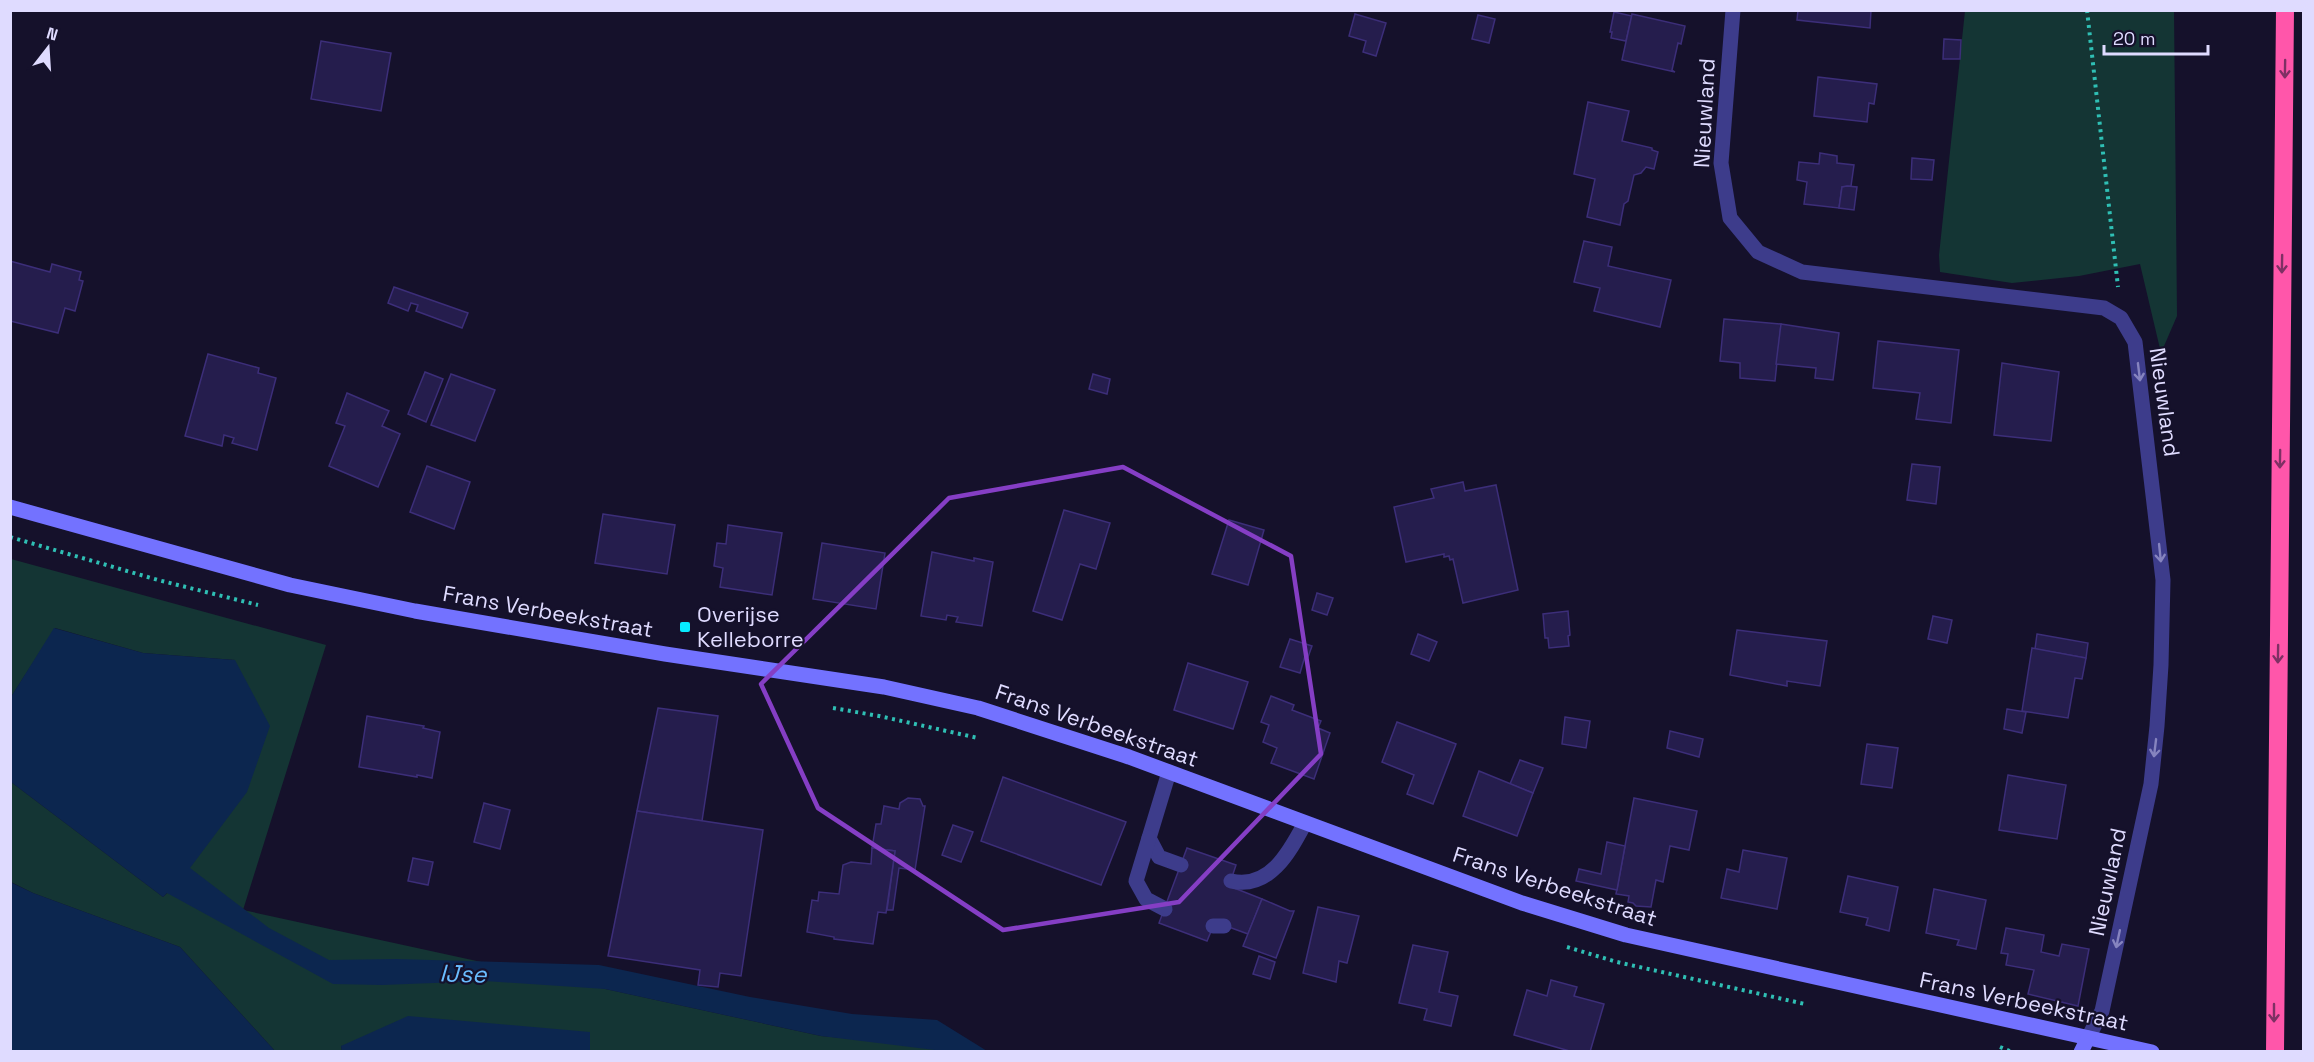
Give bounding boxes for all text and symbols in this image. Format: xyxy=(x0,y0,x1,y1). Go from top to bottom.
north arrow xyxy=(18,18,78,78)
scale bar xyxy=(2104,18,2208,56)
text: N xyxy=(44,23,60,46)
text: 20 m xyxy=(2113,27,2156,50)
street label: Nieuwland xyxy=(1687,57,1721,169)
one-way arrow xyxy=(2279,58,2290,78)
one-way arrow xyxy=(2276,253,2288,273)
street label: Nieuwland xyxy=(2143,346,2187,458)
one-way arrow xyxy=(2134,362,2145,382)
one-way arrow xyxy=(2274,448,2286,468)
one-way arrow xyxy=(2155,543,2166,563)
street label: Frans Verbeekstraat xyxy=(441,579,655,643)
place label: Overijse Kelleborre xyxy=(697,600,804,653)
marker: Overijse Kelleborre xyxy=(678,620,692,634)
one-way arrow xyxy=(2272,643,2284,663)
street label: Frans Verbeekstraat xyxy=(992,677,1202,773)
one-way arrow xyxy=(2149,737,2160,757)
street label: Nieuwland xyxy=(2082,825,2132,939)
street label: Frans Verbeekstraat xyxy=(1449,840,1661,932)
one-way arrow xyxy=(2112,929,2123,948)
water label: IJse xyxy=(439,957,488,990)
street label: Frans Verbeekstraat xyxy=(1917,965,2131,1037)
one-way arrow xyxy=(2268,1003,2280,1023)

